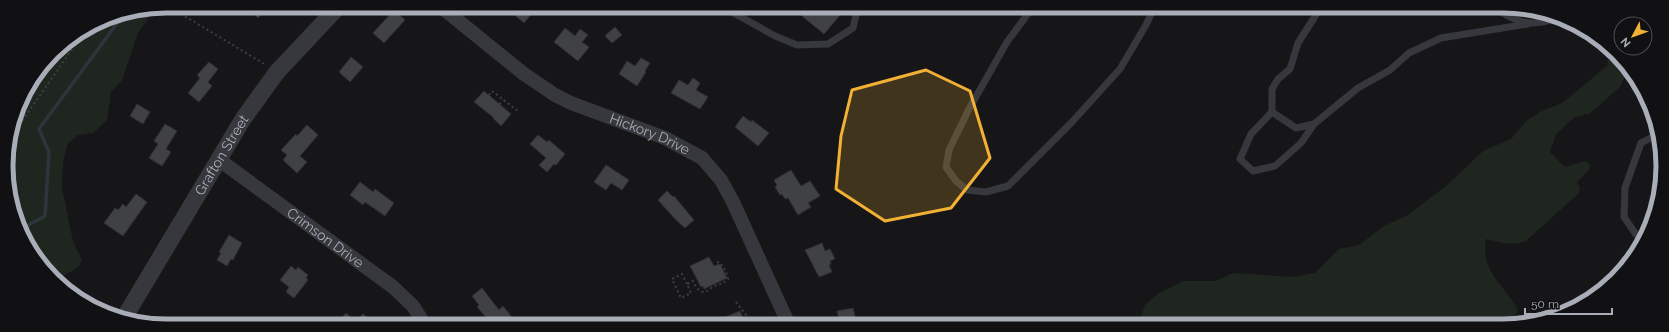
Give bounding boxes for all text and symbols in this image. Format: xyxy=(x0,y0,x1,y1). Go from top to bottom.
north arrow xyxy=(1613,16,1653,56)
text: N xyxy=(1618,35,1633,50)
street label: Hickory Drive xyxy=(607,110,693,158)
street label: Grafton Street xyxy=(191,111,252,198)
street label: Crimson Drive xyxy=(284,204,367,271)
scale bar xyxy=(1525,290,1612,316)
text: 50 m xyxy=(1531,297,1559,311)

